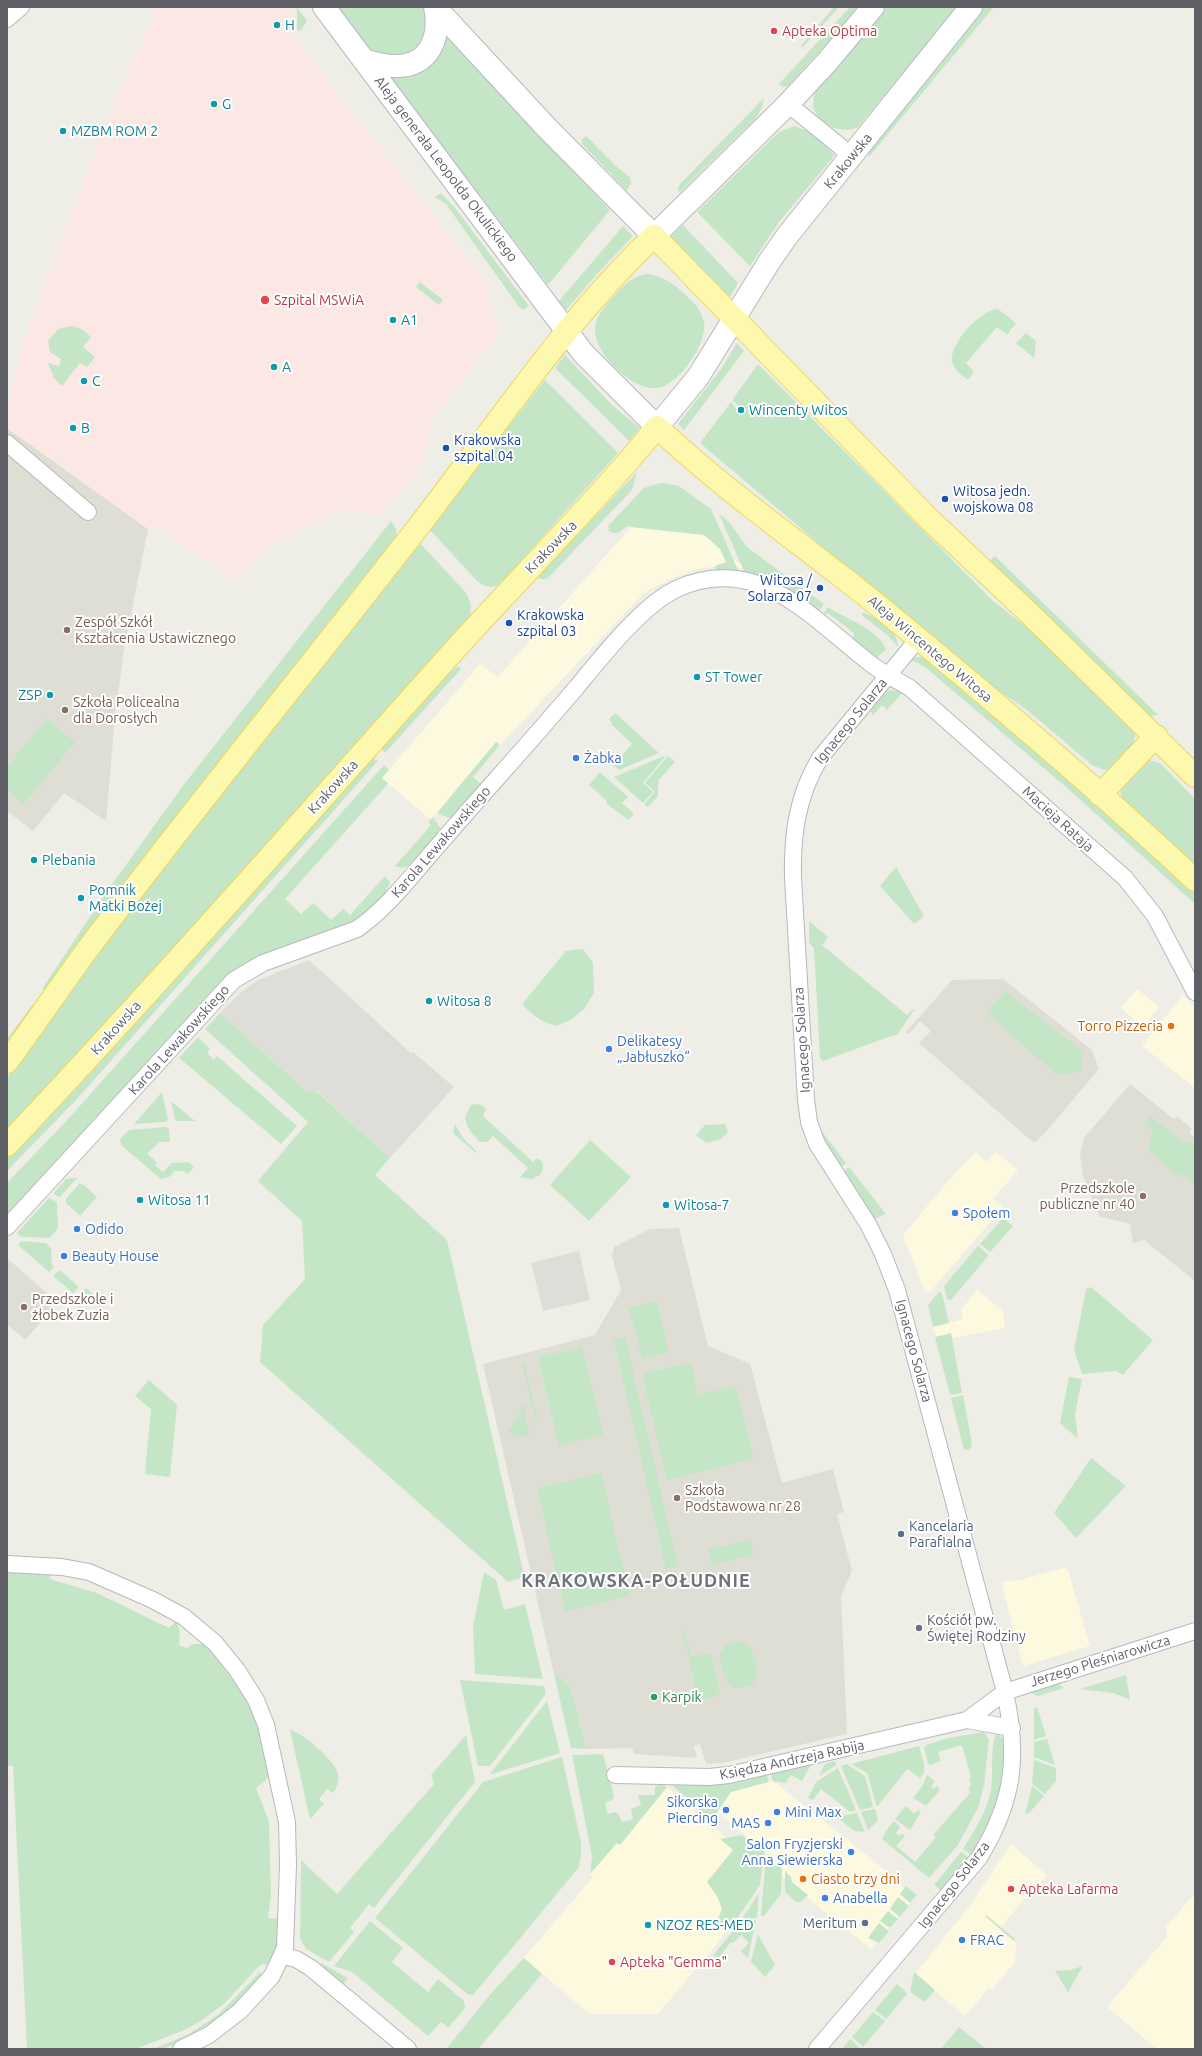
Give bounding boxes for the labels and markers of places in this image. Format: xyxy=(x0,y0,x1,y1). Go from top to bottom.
place label: H xyxy=(285,17,295,33)
marker: H xyxy=(272,20,282,30)
place label: Apteka Optima xyxy=(782,23,877,39)
marker: Apteka Optima xyxy=(769,26,779,36)
place label: G xyxy=(222,96,231,112)
marker: G xyxy=(209,99,219,109)
place label: MZBM ROM 2 xyxy=(71,123,158,139)
marker: MZBM ROM 2 xyxy=(58,126,68,136)
place label: Szpital MSWiA xyxy=(274,292,364,308)
marker: Szpital MSWiA xyxy=(259,294,271,306)
place label: A1 xyxy=(401,312,418,328)
marker: A1 xyxy=(388,315,398,325)
place label: A xyxy=(282,359,291,375)
marker: A xyxy=(269,362,279,372)
place label: C xyxy=(92,373,101,389)
marker: C xyxy=(79,376,89,386)
place label: Wincenty Witos xyxy=(749,402,848,418)
marker: Wincenty Witos xyxy=(736,405,746,415)
place label: B xyxy=(81,420,90,436)
marker: B xyxy=(68,423,78,433)
place label: Krakowska szpital 04 xyxy=(454,432,521,464)
marker: Krakowska szpital 04 xyxy=(441,443,451,453)
place label: Witosa jedn. wojskowa 08 xyxy=(953,483,1034,516)
marker: Witosa jedn. wojskowa 08 xyxy=(940,494,950,504)
place label: Witosa / Solarza 07 xyxy=(748,572,812,604)
marker: Witosa / Solarza 07 xyxy=(815,583,825,593)
place label: Krakowska szpital 03 xyxy=(517,607,584,640)
place label: Zespół Szkół Kształcenia Ustawicznego xyxy=(75,614,236,646)
marker: Krakowska szpital 03 xyxy=(504,618,514,628)
marker: Zespół Szkół Kształcenia Ustawicznego xyxy=(62,625,72,635)
place label: ST Tower xyxy=(705,669,762,685)
marker: ST Tower xyxy=(692,672,702,682)
place label: ZSP xyxy=(18,687,42,703)
marker: ZSP xyxy=(45,690,55,700)
place label: Szkoła Policealna dla Dorosłych xyxy=(73,694,180,726)
marker: Szkoła Policealna dla Dorosłych xyxy=(60,705,70,715)
place label: Żabka xyxy=(584,750,622,766)
marker: Żabka xyxy=(571,753,581,763)
place label: Plebania xyxy=(42,852,96,868)
marker: Plebania xyxy=(29,855,39,865)
place label: Pomnik Matki Bożej xyxy=(89,882,162,914)
marker: Pomnik Matki Bożej xyxy=(76,893,86,903)
place label: Witosa 8 xyxy=(437,993,492,1009)
marker: Witosa 8 xyxy=(424,996,434,1006)
place label: Torro Pizzeria xyxy=(1078,1018,1163,1034)
marker: Torro Pizzeria xyxy=(1166,1021,1176,1031)
place label: Delikatesy „Jabłuszko“ xyxy=(617,1033,690,1066)
marker: Delikatesy „Jabłuszko“ xyxy=(604,1044,614,1054)
place label: Przedszkole publiczne nr 40 xyxy=(1039,1180,1135,1212)
marker: Przedszkole publiczne nr 40 xyxy=(1138,1191,1148,1201)
place label: Witosa 11 xyxy=(148,1192,211,1208)
marker: Witosa 11 xyxy=(135,1195,145,1205)
place label: Witosa-7 xyxy=(674,1197,730,1213)
marker: Witosa-7 xyxy=(661,1200,671,1210)
place label: Społem xyxy=(963,1205,1010,1221)
marker: Społem xyxy=(950,1208,960,1218)
place label: Odido xyxy=(85,1221,124,1237)
marker: Odido xyxy=(72,1224,82,1234)
place label: Beauty House xyxy=(72,1248,159,1264)
marker: Beauty House xyxy=(59,1251,69,1261)
place label: Przedszkole i żłobek Zuzia xyxy=(32,1291,113,1324)
marker: Przedszkole i żłobek Zuzia xyxy=(19,1302,29,1312)
place label: Szkoła Podstawowa nr 28 xyxy=(685,1482,801,1514)
marker: Szkoła Podstawowa nr 28 xyxy=(672,1493,682,1503)
place label: Kancelaria Parafialna xyxy=(909,1518,974,1550)
marker: Kancelaria Parafialna xyxy=(896,1529,906,1539)
place label: Kościół pw. Świętej Rodziny xyxy=(927,1612,1026,1644)
marker: Kościół pw. Świętej Rodziny xyxy=(914,1623,924,1633)
place label: Karpik xyxy=(662,1689,702,1705)
marker: Karpik xyxy=(649,1692,659,1702)
place label: Sikorska Piercing xyxy=(667,1794,718,1826)
place label: Mini Max xyxy=(785,1804,842,1820)
marker: Sikorska Piercing xyxy=(721,1805,731,1815)
marker: Mini Max xyxy=(772,1807,782,1817)
place label: MAS xyxy=(731,1815,760,1831)
marker: MAS xyxy=(763,1818,773,1828)
place label: Salon Fryzjerski Anna Siewierska xyxy=(741,1836,843,1868)
marker: Salon Fryzjerski Anna Siewierska xyxy=(846,1847,856,1857)
place label: Ciasto trzy dni xyxy=(811,1871,900,1887)
marker: Ciasto trzy dni xyxy=(798,1874,808,1884)
place label: Apteka Lafarma xyxy=(1019,1881,1118,1897)
marker: Apteka Lafarma xyxy=(1006,1884,1016,1894)
place label: Anabella xyxy=(833,1890,888,1906)
marker: Anabella xyxy=(820,1893,830,1903)
place label: Meritum xyxy=(803,1915,857,1931)
place label: NZOZ RES-MED xyxy=(656,1917,754,1933)
marker: Meritum xyxy=(860,1918,870,1928)
marker: NZOZ RES-MED xyxy=(643,1920,653,1930)
place label: FRAC xyxy=(970,1932,1004,1948)
marker: FRAC xyxy=(957,1935,967,1945)
place label: Apteka "Gemma" xyxy=(620,1954,727,1970)
marker: Apteka "Gemma" xyxy=(607,1957,617,1967)

